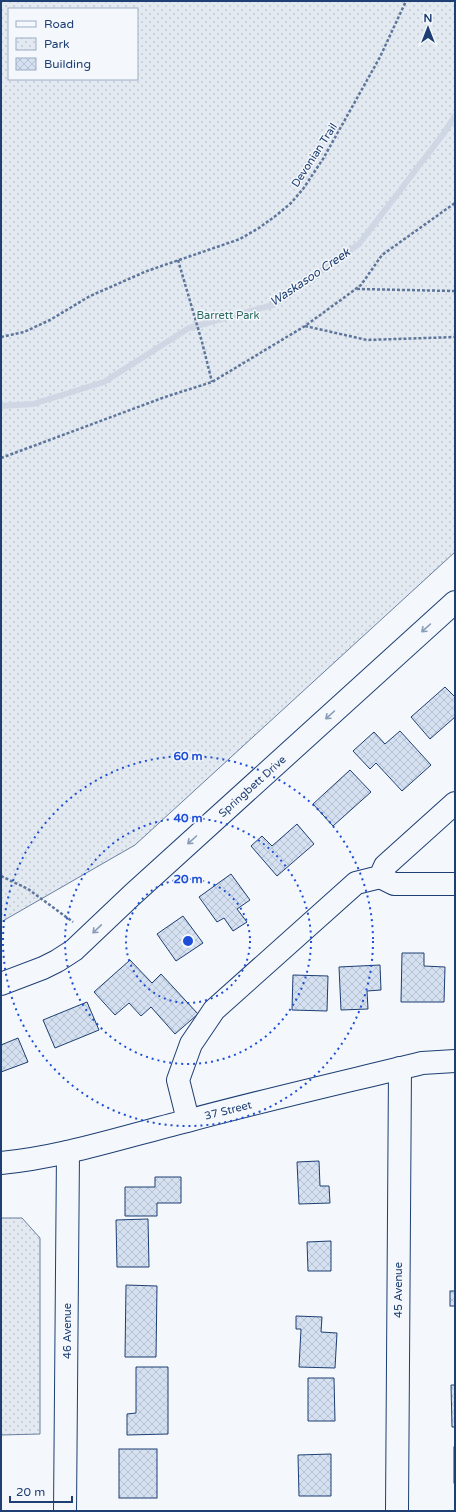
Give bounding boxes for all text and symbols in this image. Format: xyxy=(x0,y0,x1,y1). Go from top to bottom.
legend xyxy=(8,8,138,80)
north arrow xyxy=(408,8,448,48)
text: N xyxy=(424,12,432,25)
text: Road xyxy=(44,17,74,31)
text: Park xyxy=(44,37,70,51)
text: Building xyxy=(44,57,91,71)
street label: Devonian Trail xyxy=(289,121,340,190)
water label: Waskasoo Creek xyxy=(267,244,354,309)
park label: Barrett Park xyxy=(196,309,260,322)
one-way arrow xyxy=(421,623,431,633)
one-way arrow xyxy=(325,711,335,720)
text: 60 m xyxy=(173,749,203,763)
street label: Springbett Drive xyxy=(216,753,289,820)
text: 40 m xyxy=(173,811,203,825)
one-way arrow xyxy=(187,836,197,845)
text: 20 m xyxy=(173,872,203,886)
one-way arrow xyxy=(92,924,102,933)
centre of rings xyxy=(181,934,195,948)
street label: 37 Street xyxy=(203,1098,253,1123)
street label: 45 Avenue xyxy=(392,1262,405,1318)
street label: 46 Avenue xyxy=(61,1303,74,1359)
scale bar xyxy=(10,1478,72,1504)
text: 20 m xyxy=(16,1485,45,1499)

